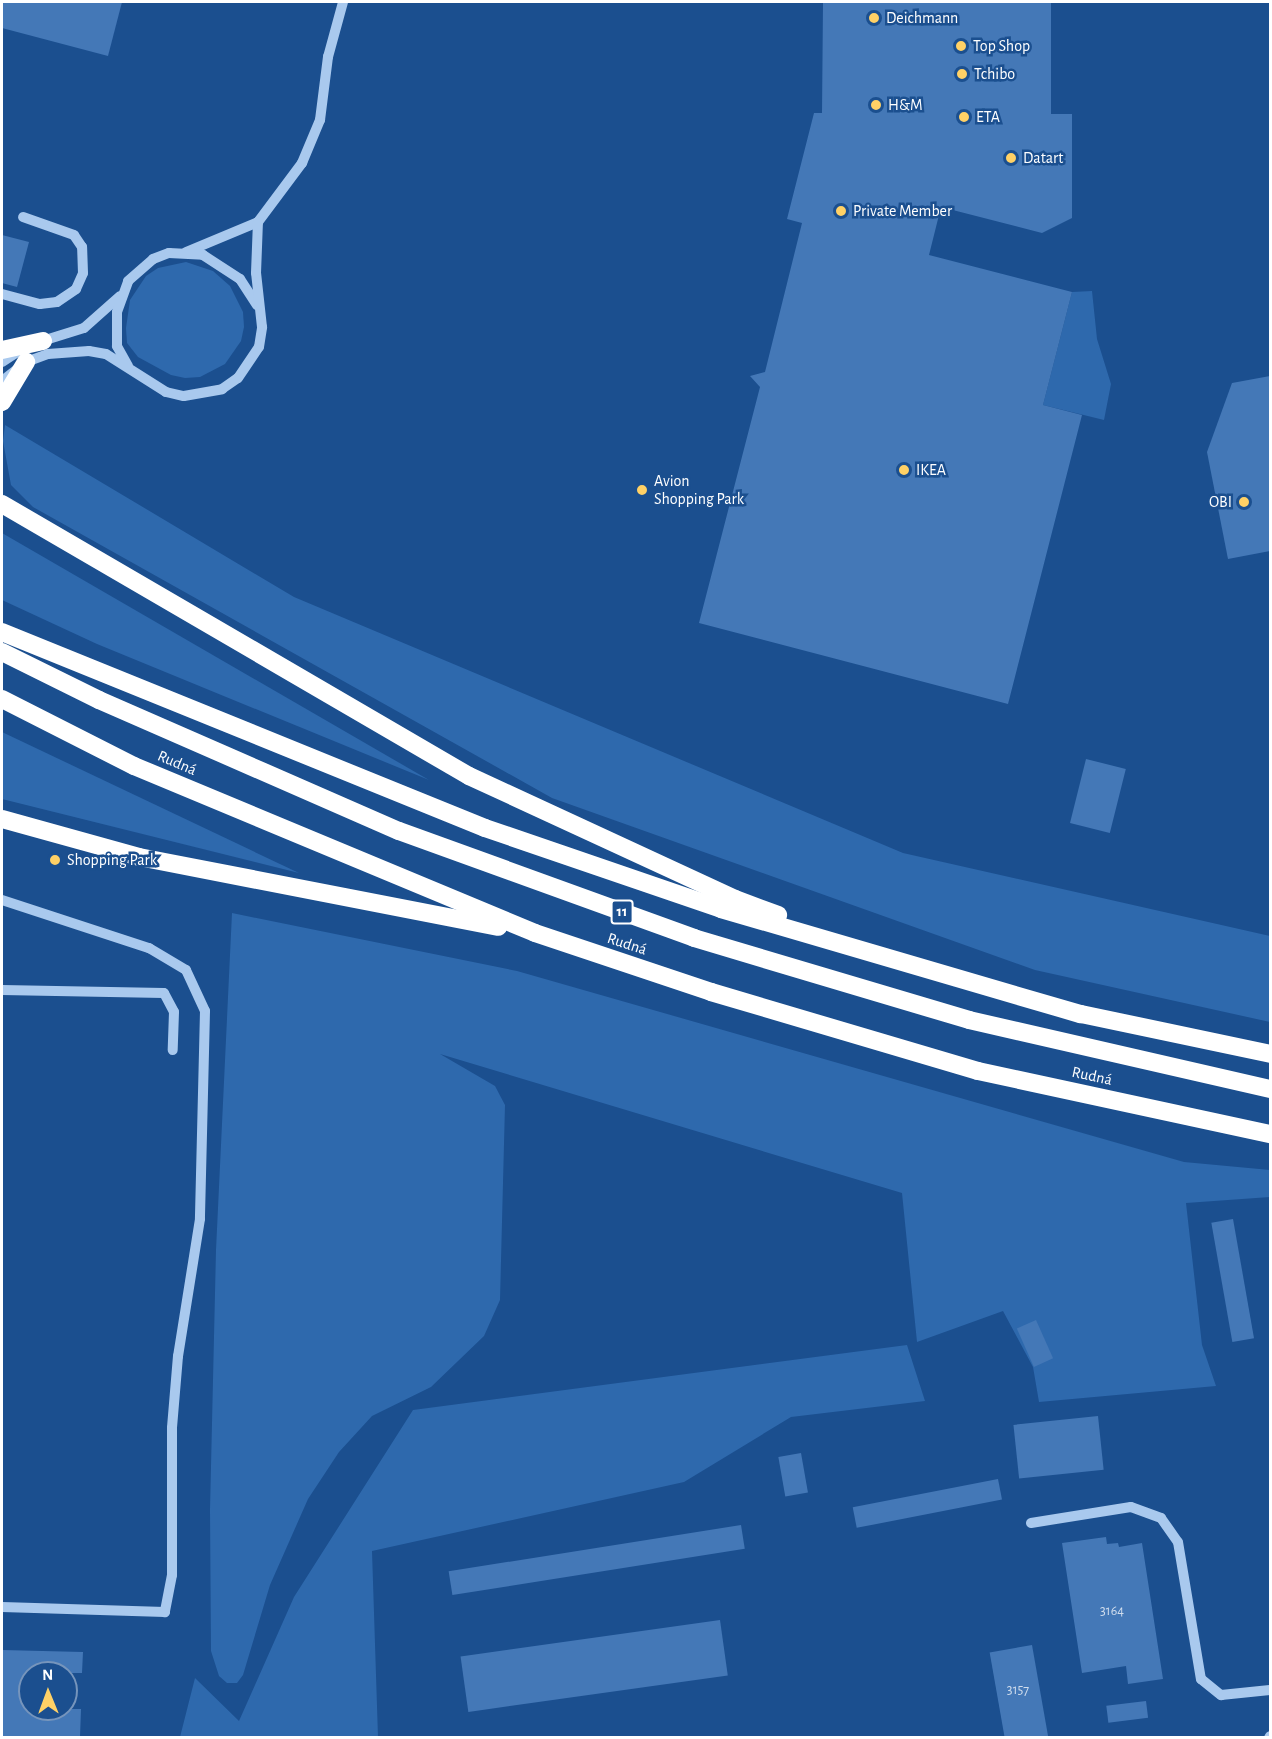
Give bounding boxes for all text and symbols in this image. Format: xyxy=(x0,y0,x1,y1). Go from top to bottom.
place label: Deichmann xyxy=(886,8,958,28)
marker: Deichmann xyxy=(867,11,881,25)
place label: Top Shop xyxy=(973,36,1030,56)
marker: Top Shop xyxy=(954,39,968,53)
place label: Tchibo xyxy=(974,64,1015,84)
marker: Tchibo xyxy=(955,67,969,81)
place label: H&M xyxy=(888,95,923,115)
marker: H&M xyxy=(869,98,883,112)
place label: ETA xyxy=(976,107,1000,127)
marker: ETA xyxy=(957,110,971,124)
place label: Datart xyxy=(1023,148,1063,168)
marker: Datart xyxy=(1004,151,1018,165)
place label: Private Member xyxy=(853,201,952,221)
marker: Private Member xyxy=(834,204,848,218)
place label: IKEA xyxy=(916,460,946,480)
marker: IKEA xyxy=(897,463,911,477)
place label: Avion Shopping Park xyxy=(654,471,744,509)
marker: Avion Shopping Park xyxy=(635,483,649,497)
place label: OBI xyxy=(1209,492,1232,512)
marker: OBI xyxy=(1237,495,1251,509)
street label: Rudná xyxy=(155,746,199,780)
place label: Shopping Park xyxy=(67,850,157,870)
marker: Shopping Park xyxy=(48,853,62,867)
road number: 11 xyxy=(610,900,634,924)
street label: Rudná xyxy=(605,929,649,959)
street label: Rudná xyxy=(1070,1062,1114,1090)
house number: 3164 xyxy=(1100,1603,1124,1619)
north arrow xyxy=(18,1661,78,1721)
text: N xyxy=(42,1667,53,1683)
house number: 3157 xyxy=(1007,1682,1029,1698)

